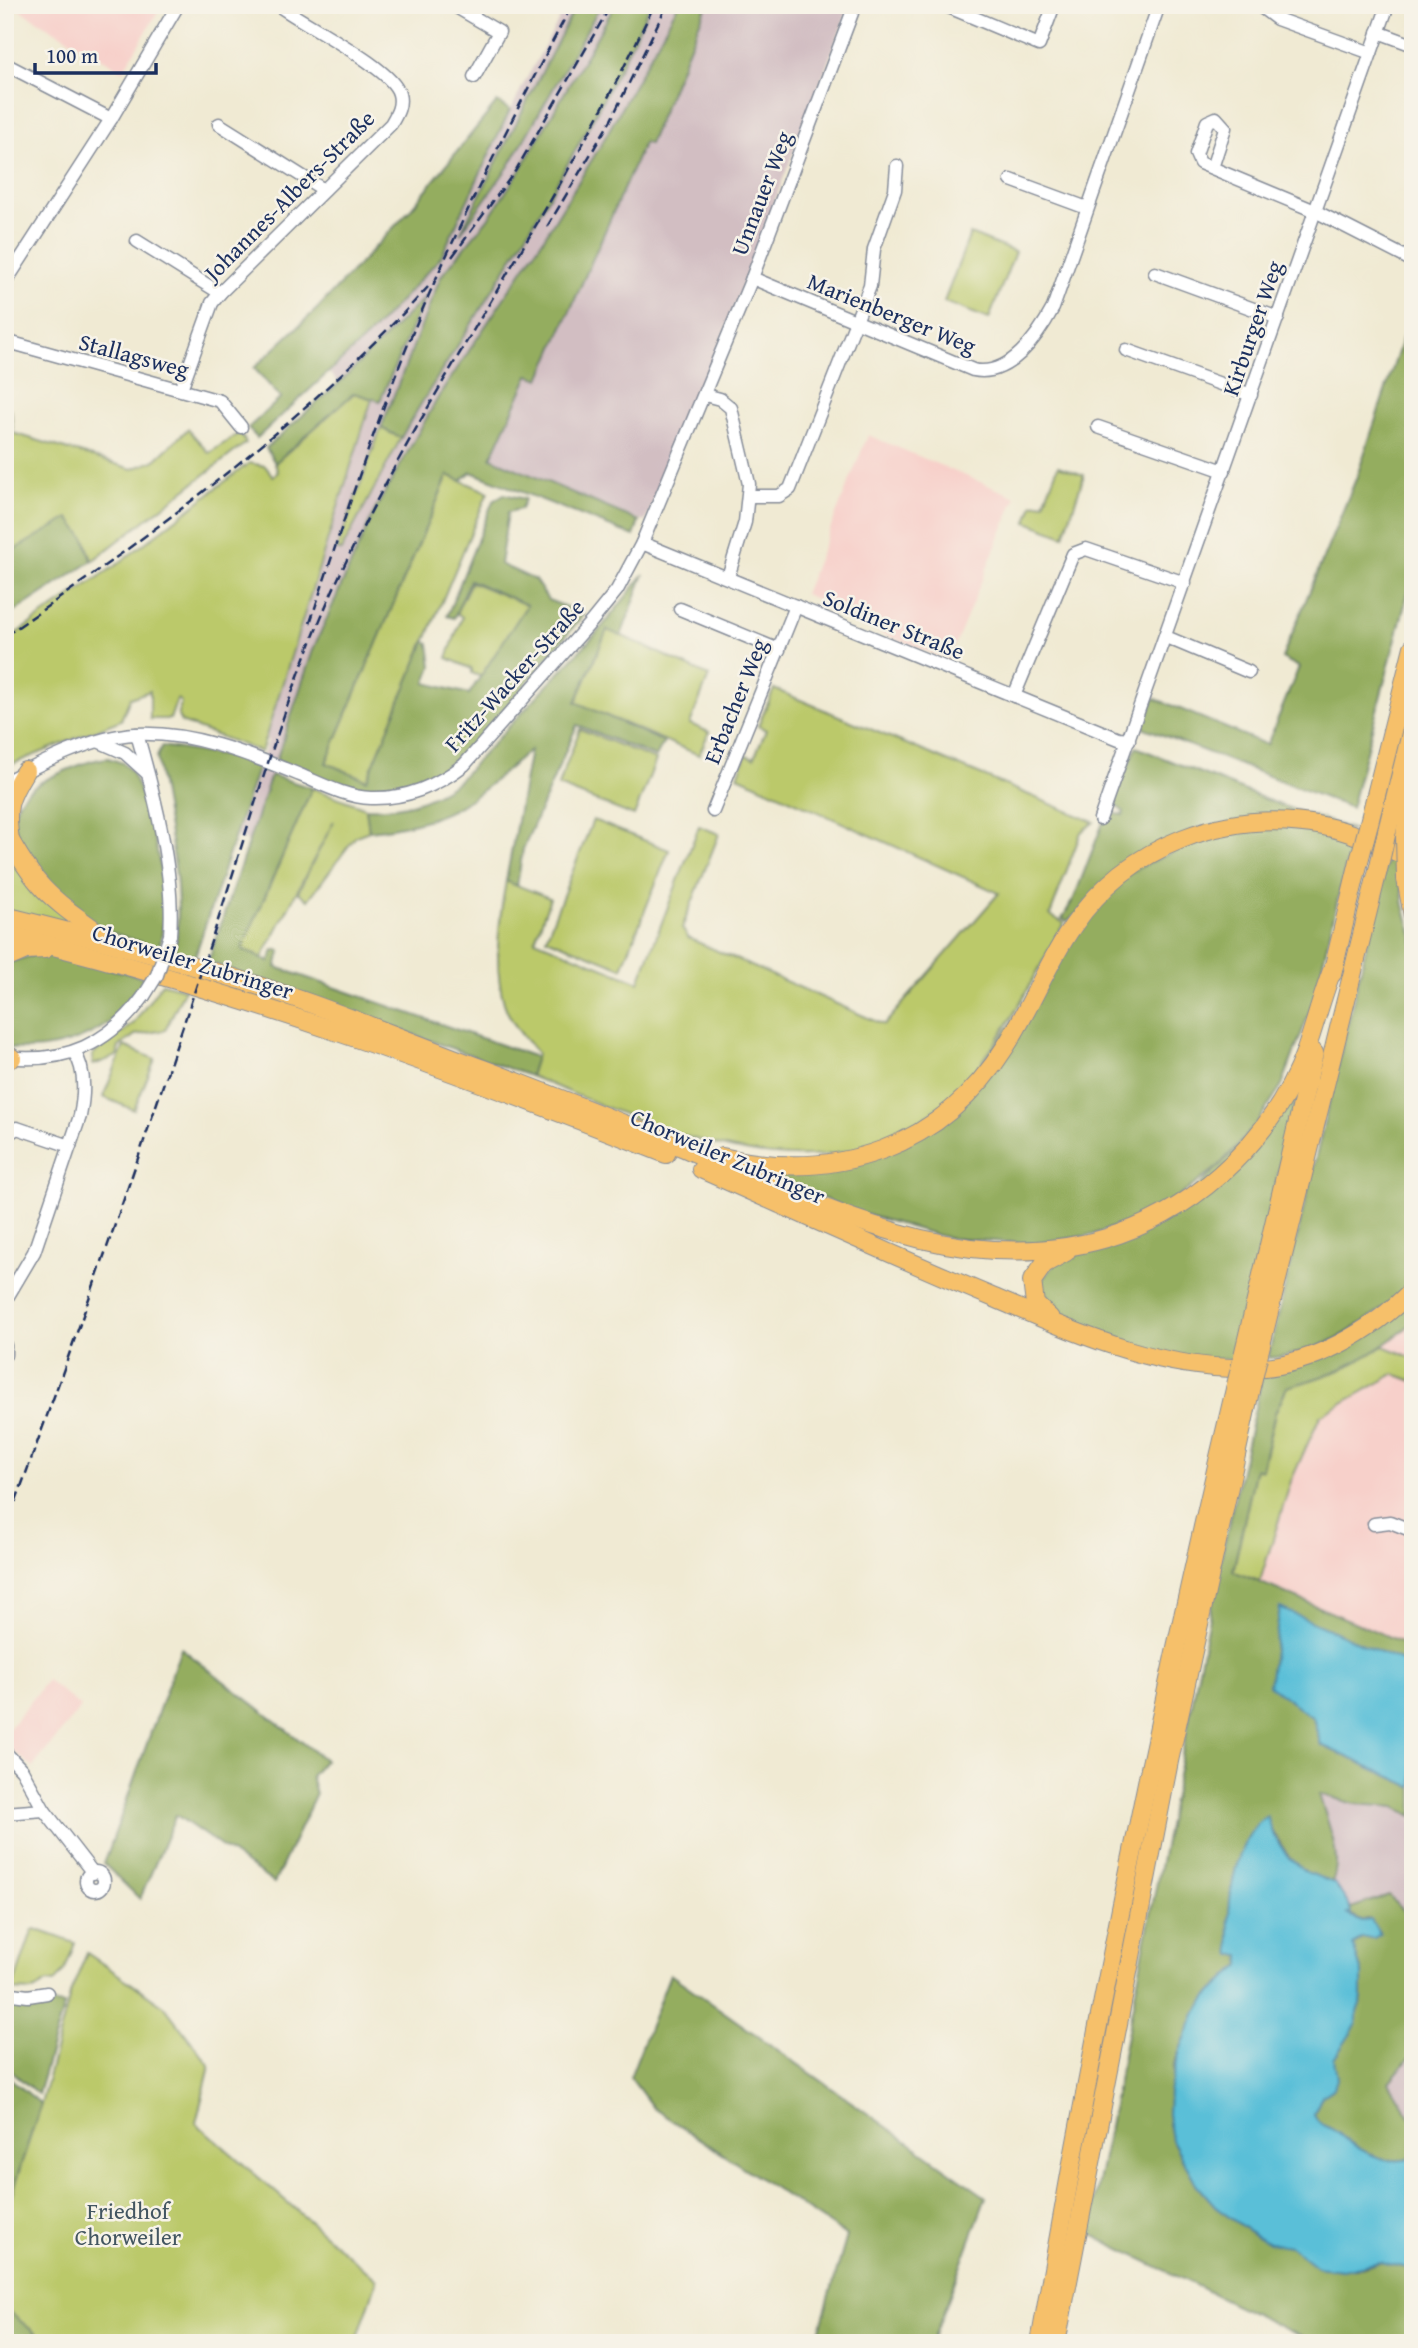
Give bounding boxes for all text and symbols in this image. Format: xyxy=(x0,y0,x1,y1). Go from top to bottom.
scale bar xyxy=(35,32,156,76)
text: 100 m xyxy=(46,40,98,71)
street label: Johannes-Albers-Straße xyxy=(194,102,382,290)
street label: Unnauer Weg xyxy=(722,126,800,260)
street label: Kirburger Weg xyxy=(1213,255,1291,400)
street label: Marienberger Weg xyxy=(803,264,982,362)
street label: Stallagsweg xyxy=(75,324,193,386)
street label: Soldiner Straße xyxy=(818,581,970,667)
street label: Fritz-Wacker-Straße xyxy=(436,591,592,759)
street label: Erbacher Weg xyxy=(695,633,775,769)
street label: Chorweiler Zubringer xyxy=(88,915,298,1007)
street label: Chorweiler Zubringer xyxy=(626,1100,831,1212)
park label: Friedhof Chorweiler xyxy=(75,2194,182,2253)

